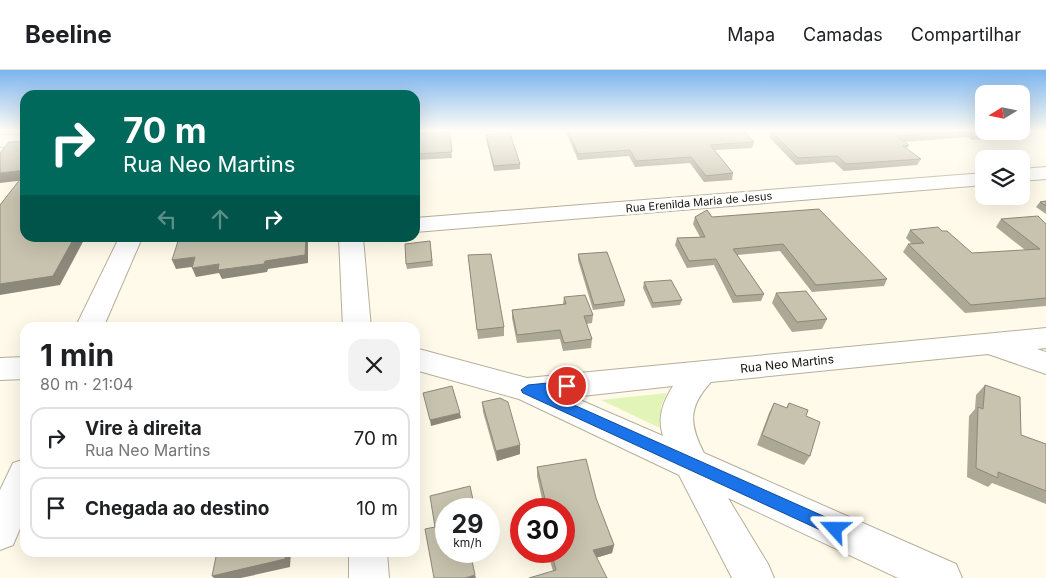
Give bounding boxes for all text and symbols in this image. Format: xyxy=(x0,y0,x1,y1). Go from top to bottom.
text: Beeline xyxy=(25,20,112,49)
text: Mapa xyxy=(727,24,775,45)
text: Camadas xyxy=(803,24,883,45)
text: Compartilhar xyxy=(911,24,1021,45)
north arrow xyxy=(975,85,1030,140)
map controls xyxy=(975,85,1030,205)
text: 70 m xyxy=(123,109,207,151)
icon: right xyxy=(40,110,105,175)
button: layers xyxy=(975,150,1030,205)
text: Rua Neo Martins xyxy=(123,151,295,177)
street label: Rua Erenilda Maria de Jesus xyxy=(625,189,773,215)
icon: left xyxy=(153,205,181,233)
icon: ahead xyxy=(206,205,234,233)
icon: right xyxy=(259,205,287,233)
text: 1 min xyxy=(40,337,114,373)
button: close xyxy=(348,339,400,391)
street label: Rua Neo Martins xyxy=(739,351,835,376)
pin xyxy=(546,365,588,407)
icon: arrive xyxy=(553,372,581,400)
text: 80 m · 21:04 xyxy=(40,374,133,394)
text: Vire à direita xyxy=(85,417,202,440)
icon: right xyxy=(42,424,70,452)
text: 70 m xyxy=(354,427,398,450)
text: Rua Neo Martins xyxy=(85,440,210,460)
icon: arrive xyxy=(42,494,70,522)
text: Chegada ao destino xyxy=(85,497,269,520)
text: 10 m xyxy=(356,497,398,520)
speed limit sign: 30 xyxy=(510,498,575,563)
position arrow xyxy=(808,502,860,554)
text: 29 xyxy=(452,509,483,539)
text: km/h xyxy=(453,535,482,550)

